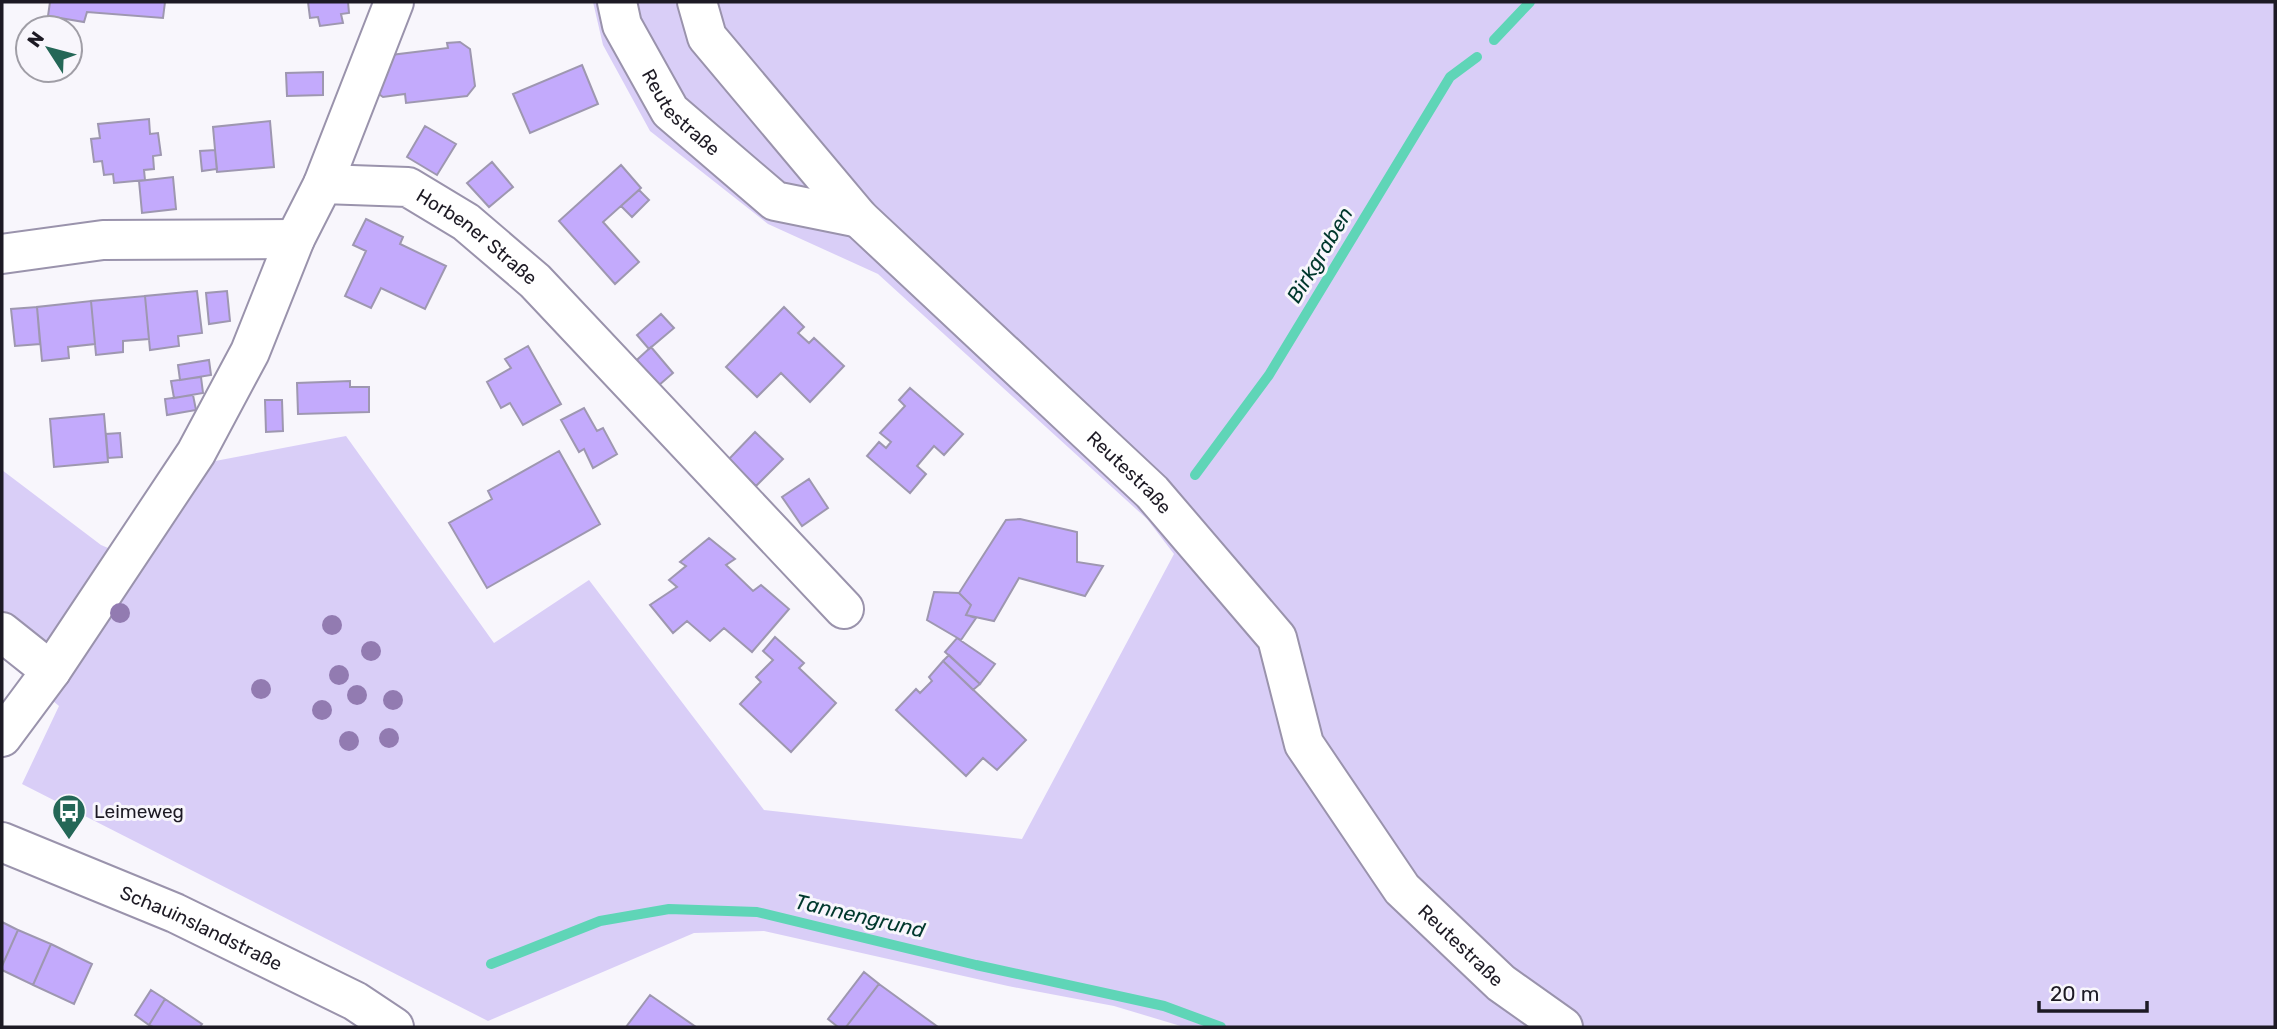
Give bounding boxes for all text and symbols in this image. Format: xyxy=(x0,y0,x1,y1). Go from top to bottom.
north arrow xyxy=(14,14,84,84)
text: N xyxy=(22,27,49,52)
street label: Reutestraße xyxy=(637,65,725,161)
street label: Horbener Straße xyxy=(412,184,542,290)
water label: Birkgraben xyxy=(1281,202,1358,307)
street label: Reutestraße xyxy=(1082,426,1176,518)
bus stop icon: Leimeweg xyxy=(50,792,88,841)
place label: Leimeweg xyxy=(94,800,184,823)
street label: Schauinslandstraße xyxy=(117,881,286,976)
water label: Tannengrund xyxy=(793,888,928,943)
street label: Reutestraße xyxy=(1413,900,1508,991)
scale bar xyxy=(2039,970,2148,1014)
text: 20 m xyxy=(2050,981,2099,1006)

